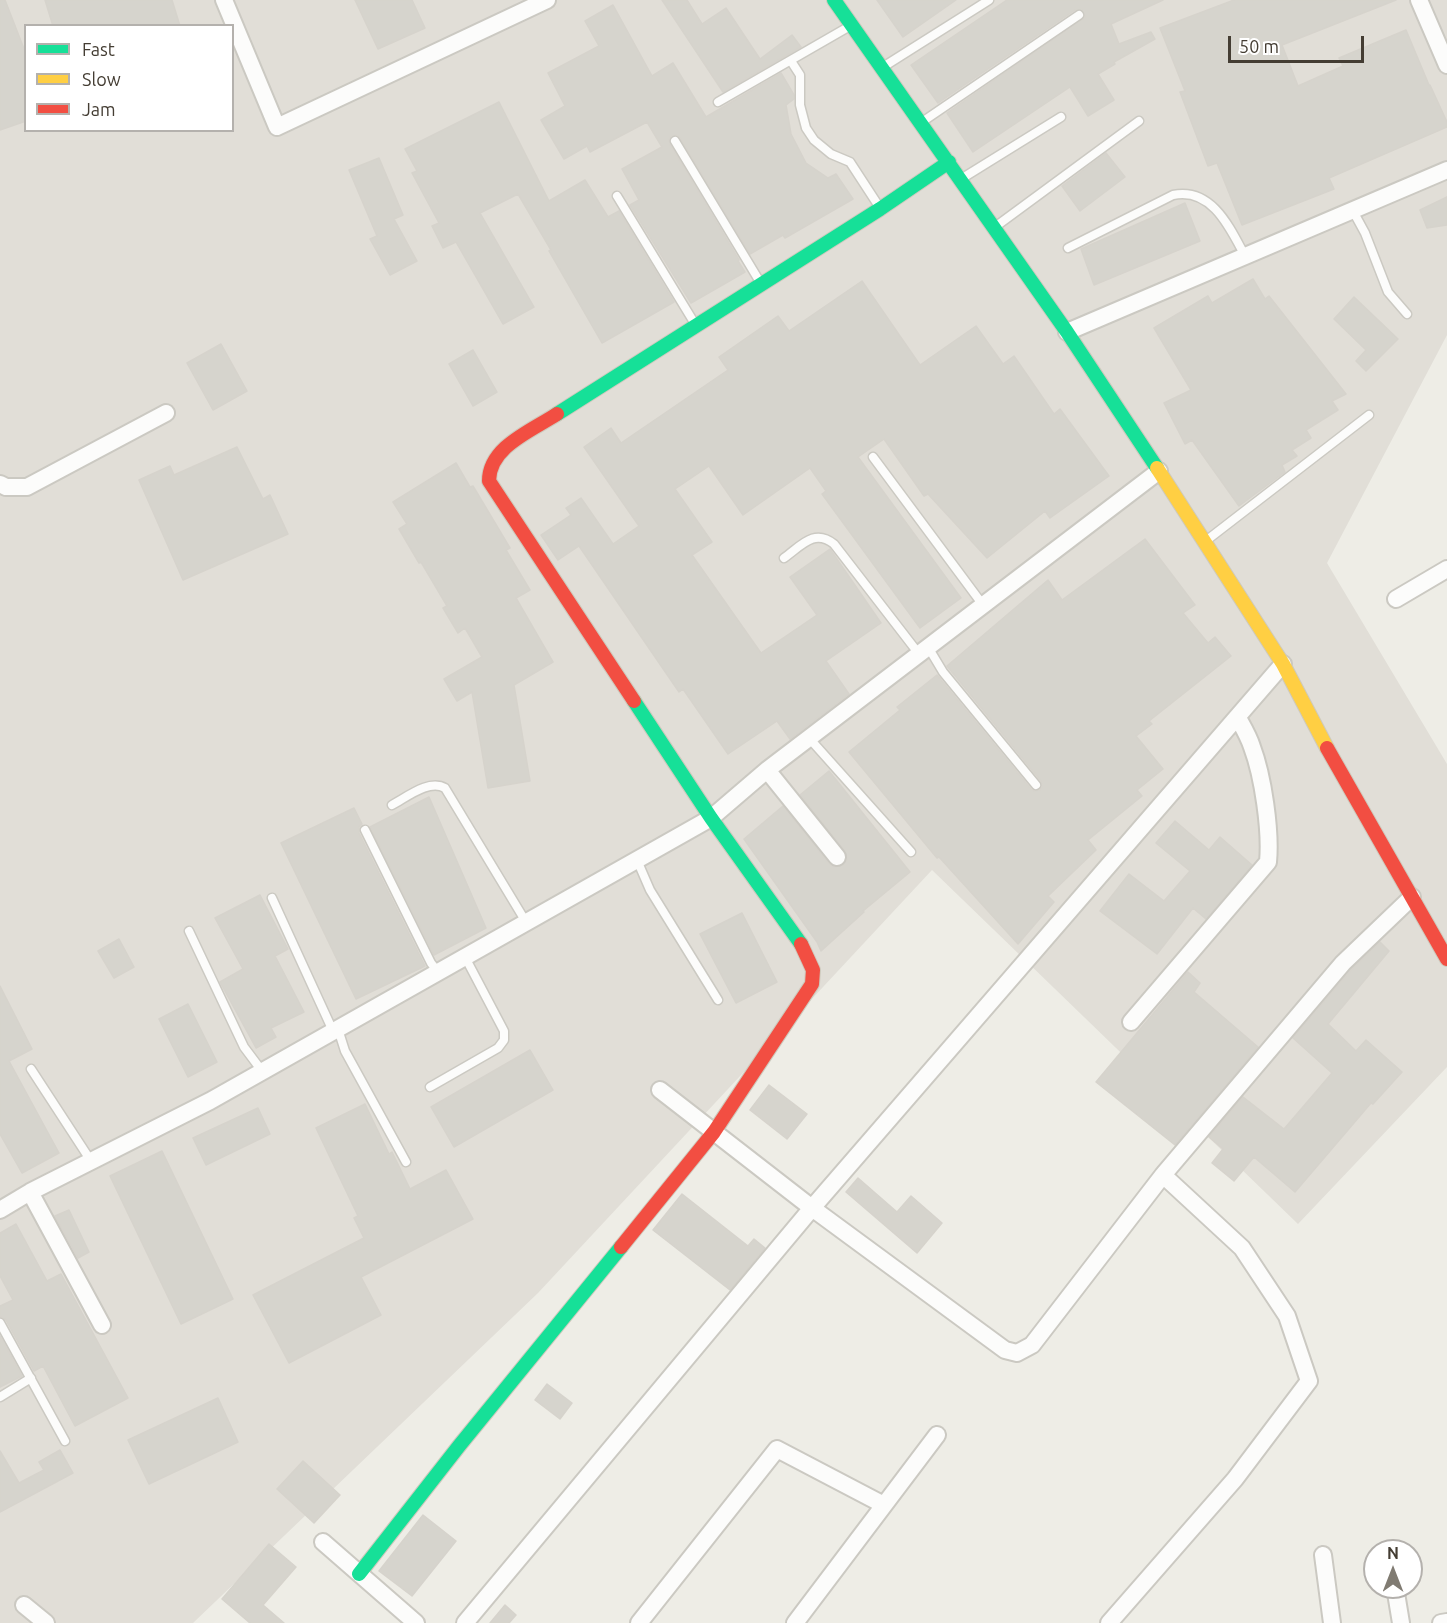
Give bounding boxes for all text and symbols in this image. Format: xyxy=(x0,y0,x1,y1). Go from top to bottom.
legend xyxy=(24,24,234,132)
scale bar xyxy=(1231,24,1368,62)
text: 50 m xyxy=(1239,36,1279,56)
text: Fast xyxy=(82,39,115,59)
text: Slow xyxy=(82,69,121,89)
text: Jam xyxy=(82,99,116,119)
north arrow xyxy=(1363,1539,1423,1599)
text: N xyxy=(1387,1544,1399,1562)

